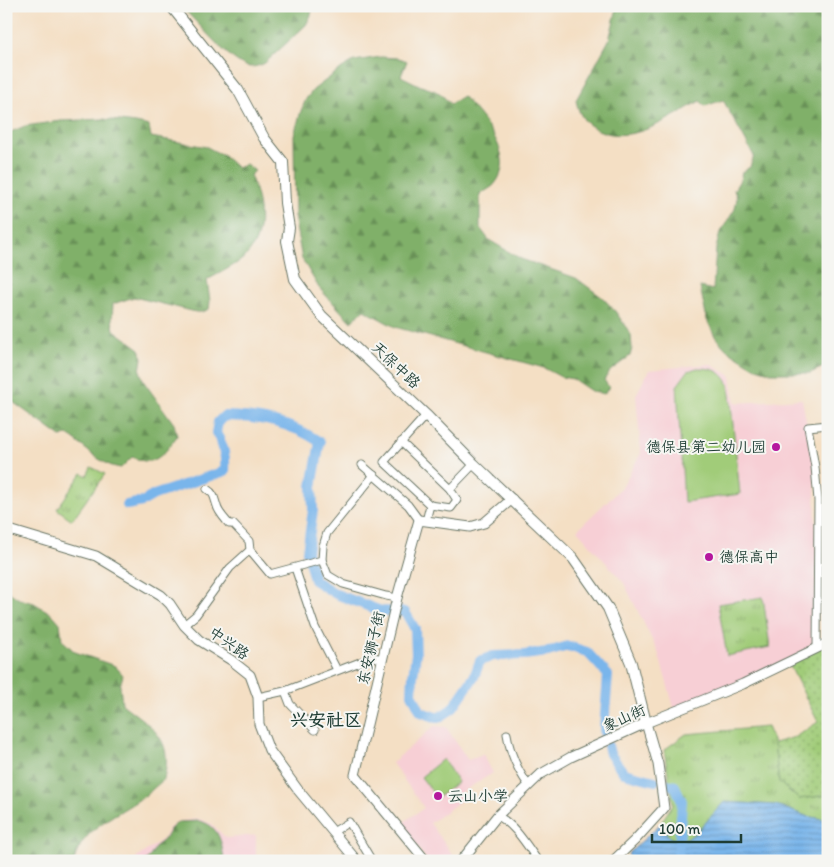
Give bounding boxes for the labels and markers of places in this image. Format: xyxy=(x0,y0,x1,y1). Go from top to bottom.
place label: 德保县第二幼儿园 xyxy=(646,438,766,456)
marker: 德保县第二幼儿园 xyxy=(770,441,782,453)
place label: 德保高中 xyxy=(719,548,779,566)
marker: 德保高中 xyxy=(703,551,715,563)
place label: 云山小学 xyxy=(448,787,508,805)
marker: 云山小学 xyxy=(432,790,444,802)

